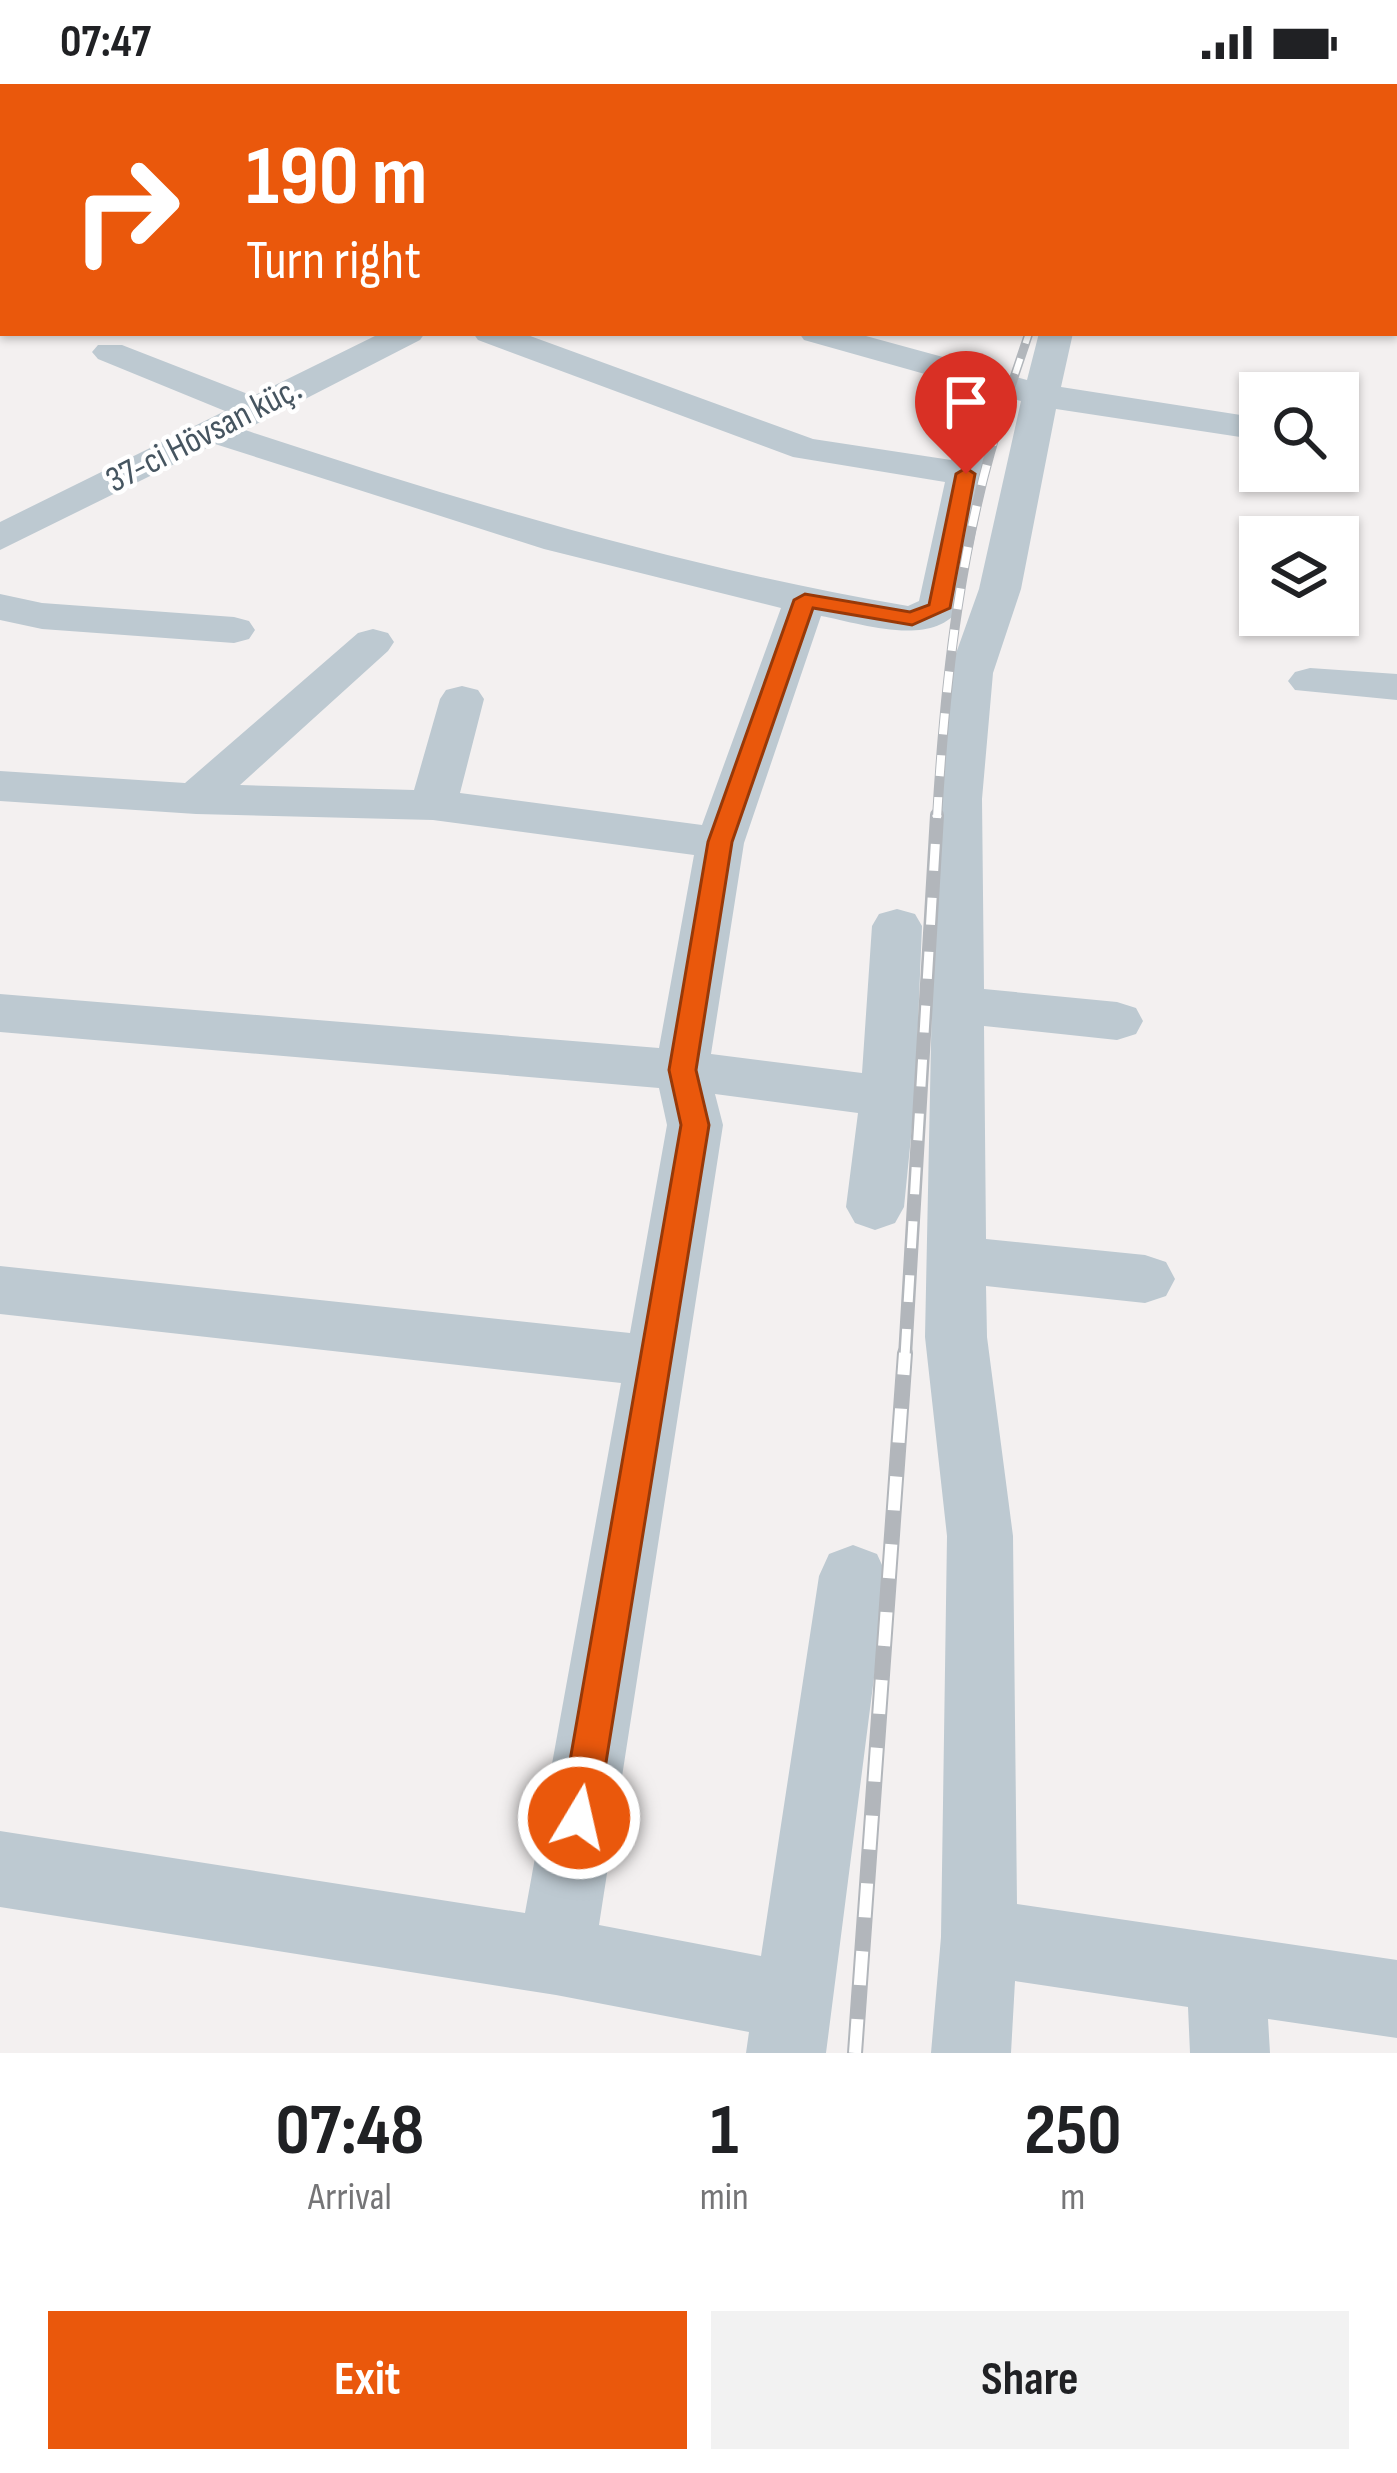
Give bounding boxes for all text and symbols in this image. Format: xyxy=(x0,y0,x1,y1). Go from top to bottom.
text: 07:47 xyxy=(60,15,151,70)
text: 190 m xyxy=(246,127,428,228)
icon: right xyxy=(48,132,204,288)
text: Turn right xyxy=(246,229,421,294)
pin xyxy=(915,351,1017,474)
street label: 37-ci Hövsan küç. xyxy=(99,367,309,503)
icon: arrive xyxy=(933,369,999,435)
map controls xyxy=(1239,372,1359,636)
button: search xyxy=(1239,372,1359,492)
button: layers xyxy=(1239,516,1359,636)
position arrow xyxy=(516,1755,642,1881)
text: 07:48 xyxy=(275,2088,424,2175)
text: 1 xyxy=(710,2088,738,2175)
text: 250 xyxy=(1024,2088,1122,2175)
text: Arrival xyxy=(308,2174,392,2221)
text: min xyxy=(700,2174,749,2221)
text: m xyxy=(1060,2174,1085,2221)
button: Exit xyxy=(48,2311,687,2449)
button: Share xyxy=(711,2311,1349,2449)

